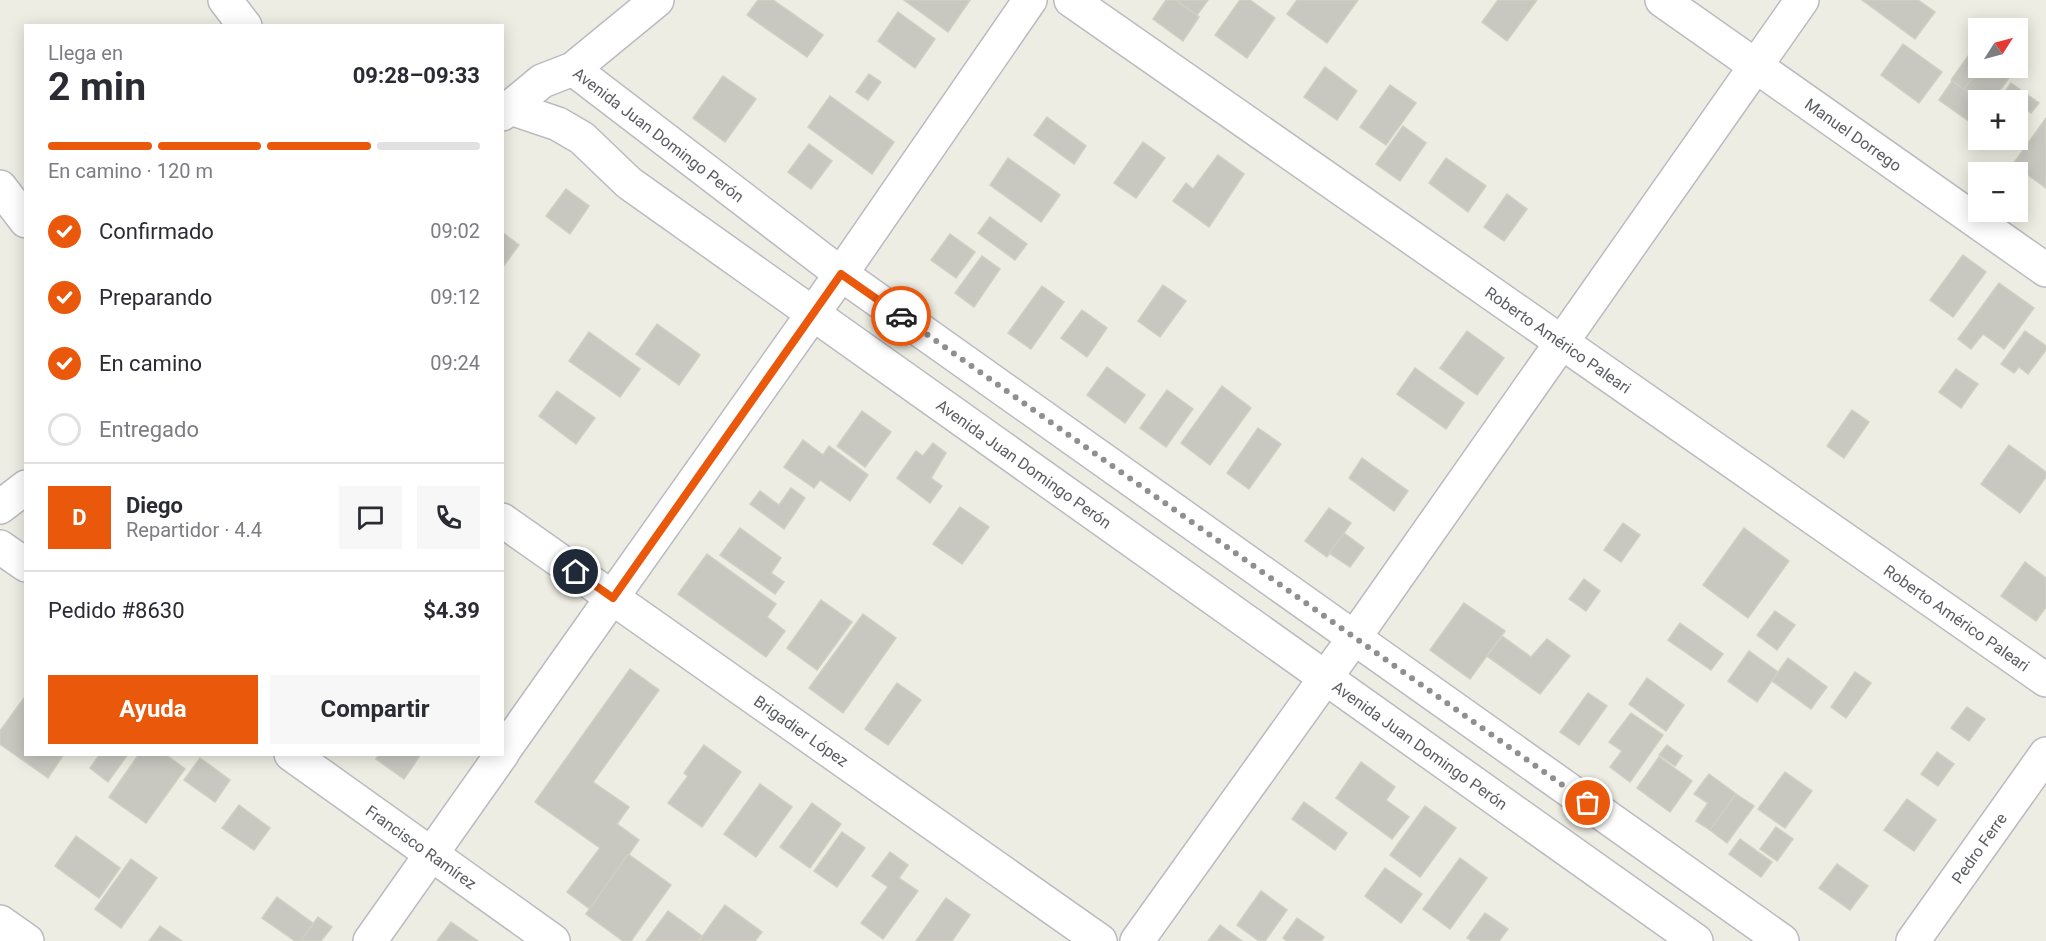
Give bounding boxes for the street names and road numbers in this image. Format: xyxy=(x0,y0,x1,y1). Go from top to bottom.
street label: Avenida Juan Domingo Perón xyxy=(569,64,748,206)
street label: Manuel Dorrego xyxy=(1801,95,1905,175)
street label: Roberto Américo Paleari xyxy=(1481,283,1634,398)
street label: Avenida Juan Domingo Perón xyxy=(933,395,1115,533)
street label: Roberto Américo Paleari xyxy=(1880,561,2033,676)
street label: Avenida Juan Domingo Perón xyxy=(1329,677,1511,814)
street label: Brigadier López xyxy=(750,691,852,771)
street label: Francisco Ramírez xyxy=(362,801,480,893)
street label: Pedro Ferre xyxy=(1948,809,2011,887)

